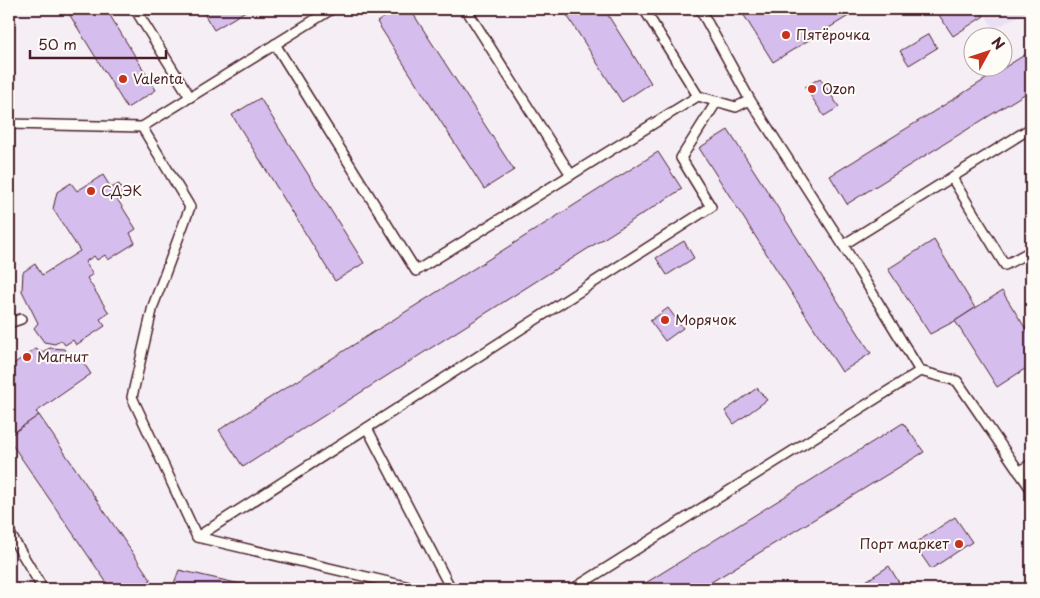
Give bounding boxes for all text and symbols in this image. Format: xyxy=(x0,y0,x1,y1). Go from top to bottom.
place label: Пятёрочка xyxy=(796,24,870,45)
scale bar xyxy=(30,28,166,60)
north arrow xyxy=(962,28,1012,78)
marker: Пятёрочка xyxy=(780,29,792,41)
text: 50 m xyxy=(38,32,77,55)
text: N xyxy=(987,32,1010,54)
place label: Valenta xyxy=(133,68,183,89)
marker: Valenta xyxy=(117,73,129,85)
place label: Ozon xyxy=(822,78,855,99)
marker: Ozon xyxy=(806,83,818,95)
place label: СДЭК xyxy=(101,180,142,201)
marker: СДЭК xyxy=(85,185,97,197)
place label: Морячок xyxy=(675,309,737,330)
marker: Морячок xyxy=(659,314,671,326)
place label: Магнит xyxy=(37,346,89,367)
marker: Магнит xyxy=(21,351,33,363)
place label: Порт маркет xyxy=(860,533,949,554)
marker: Порт маркет xyxy=(953,538,965,550)

